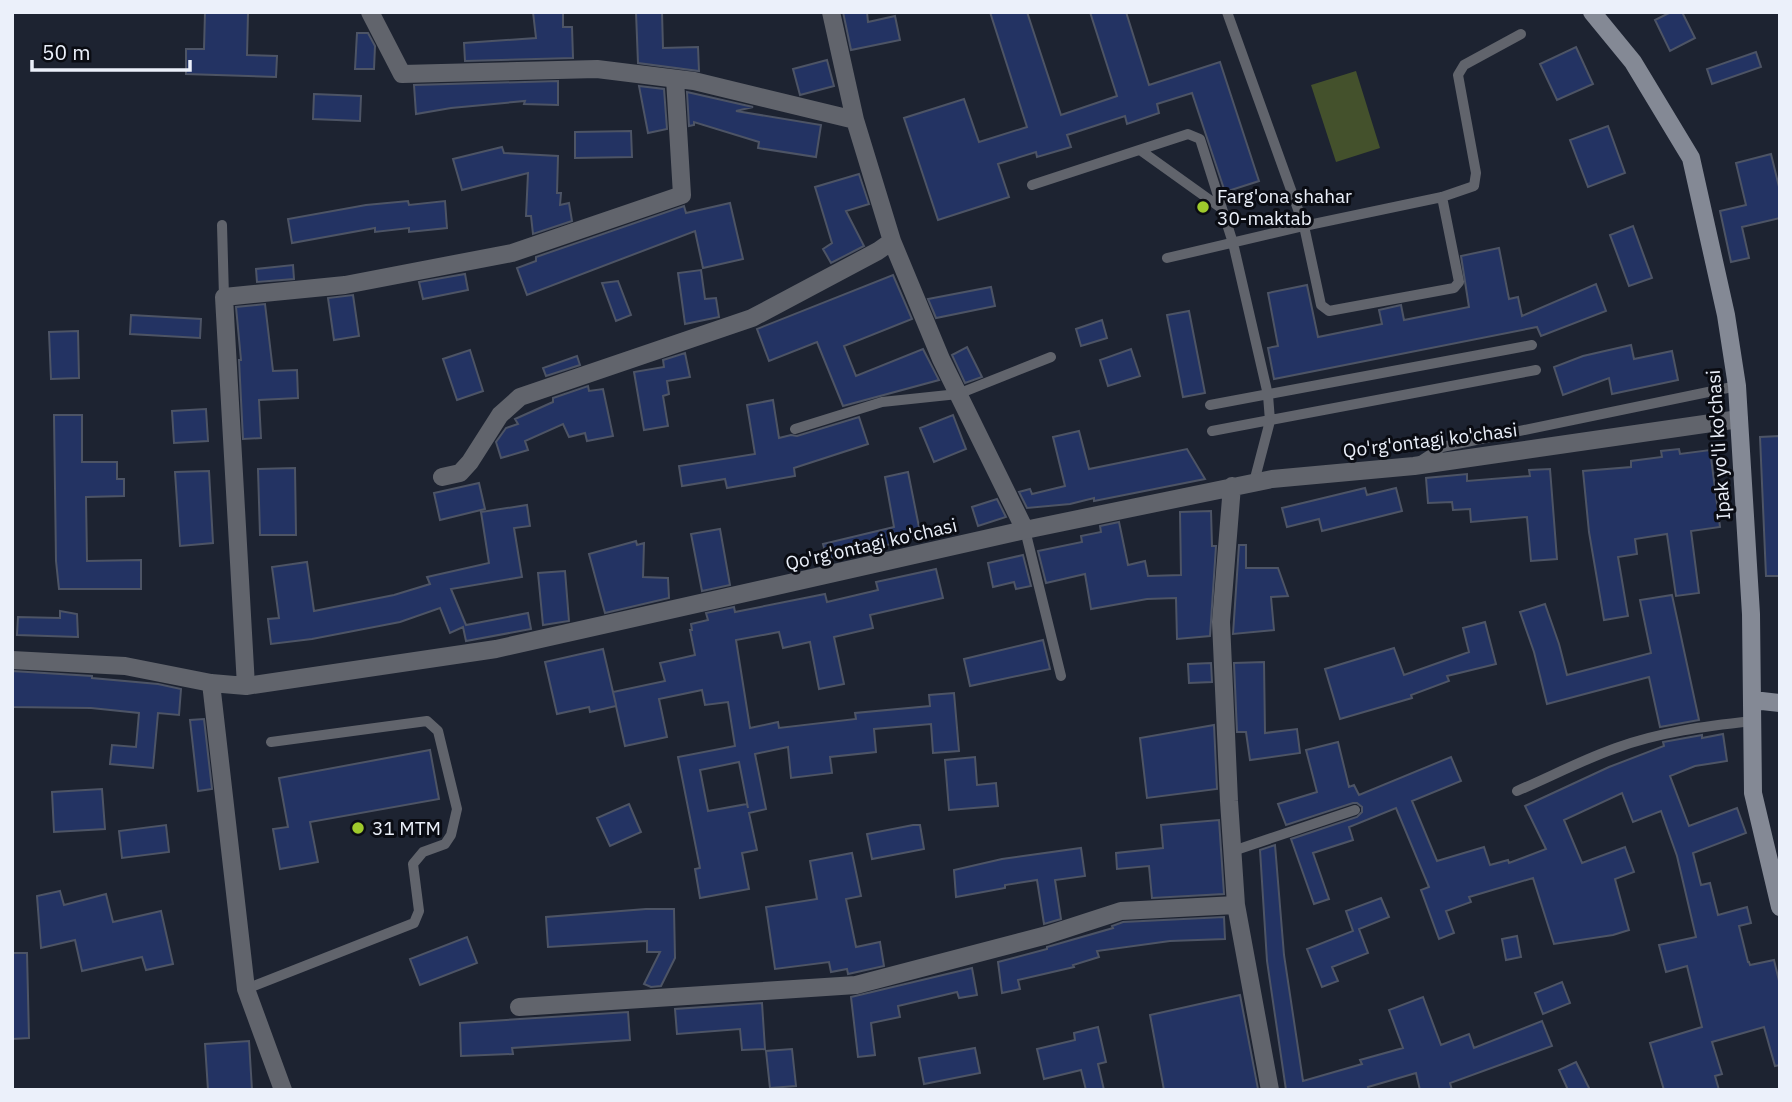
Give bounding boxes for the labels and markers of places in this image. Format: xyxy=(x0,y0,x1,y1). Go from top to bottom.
place label: Farg'ona shahar 30-maktab xyxy=(1217,184,1352,230)
marker: Farg'ona shahar 30-maktab xyxy=(1195,199,1211,215)
place label: 31 MTM xyxy=(372,816,441,840)
marker: 31 MTM xyxy=(350,820,366,836)

